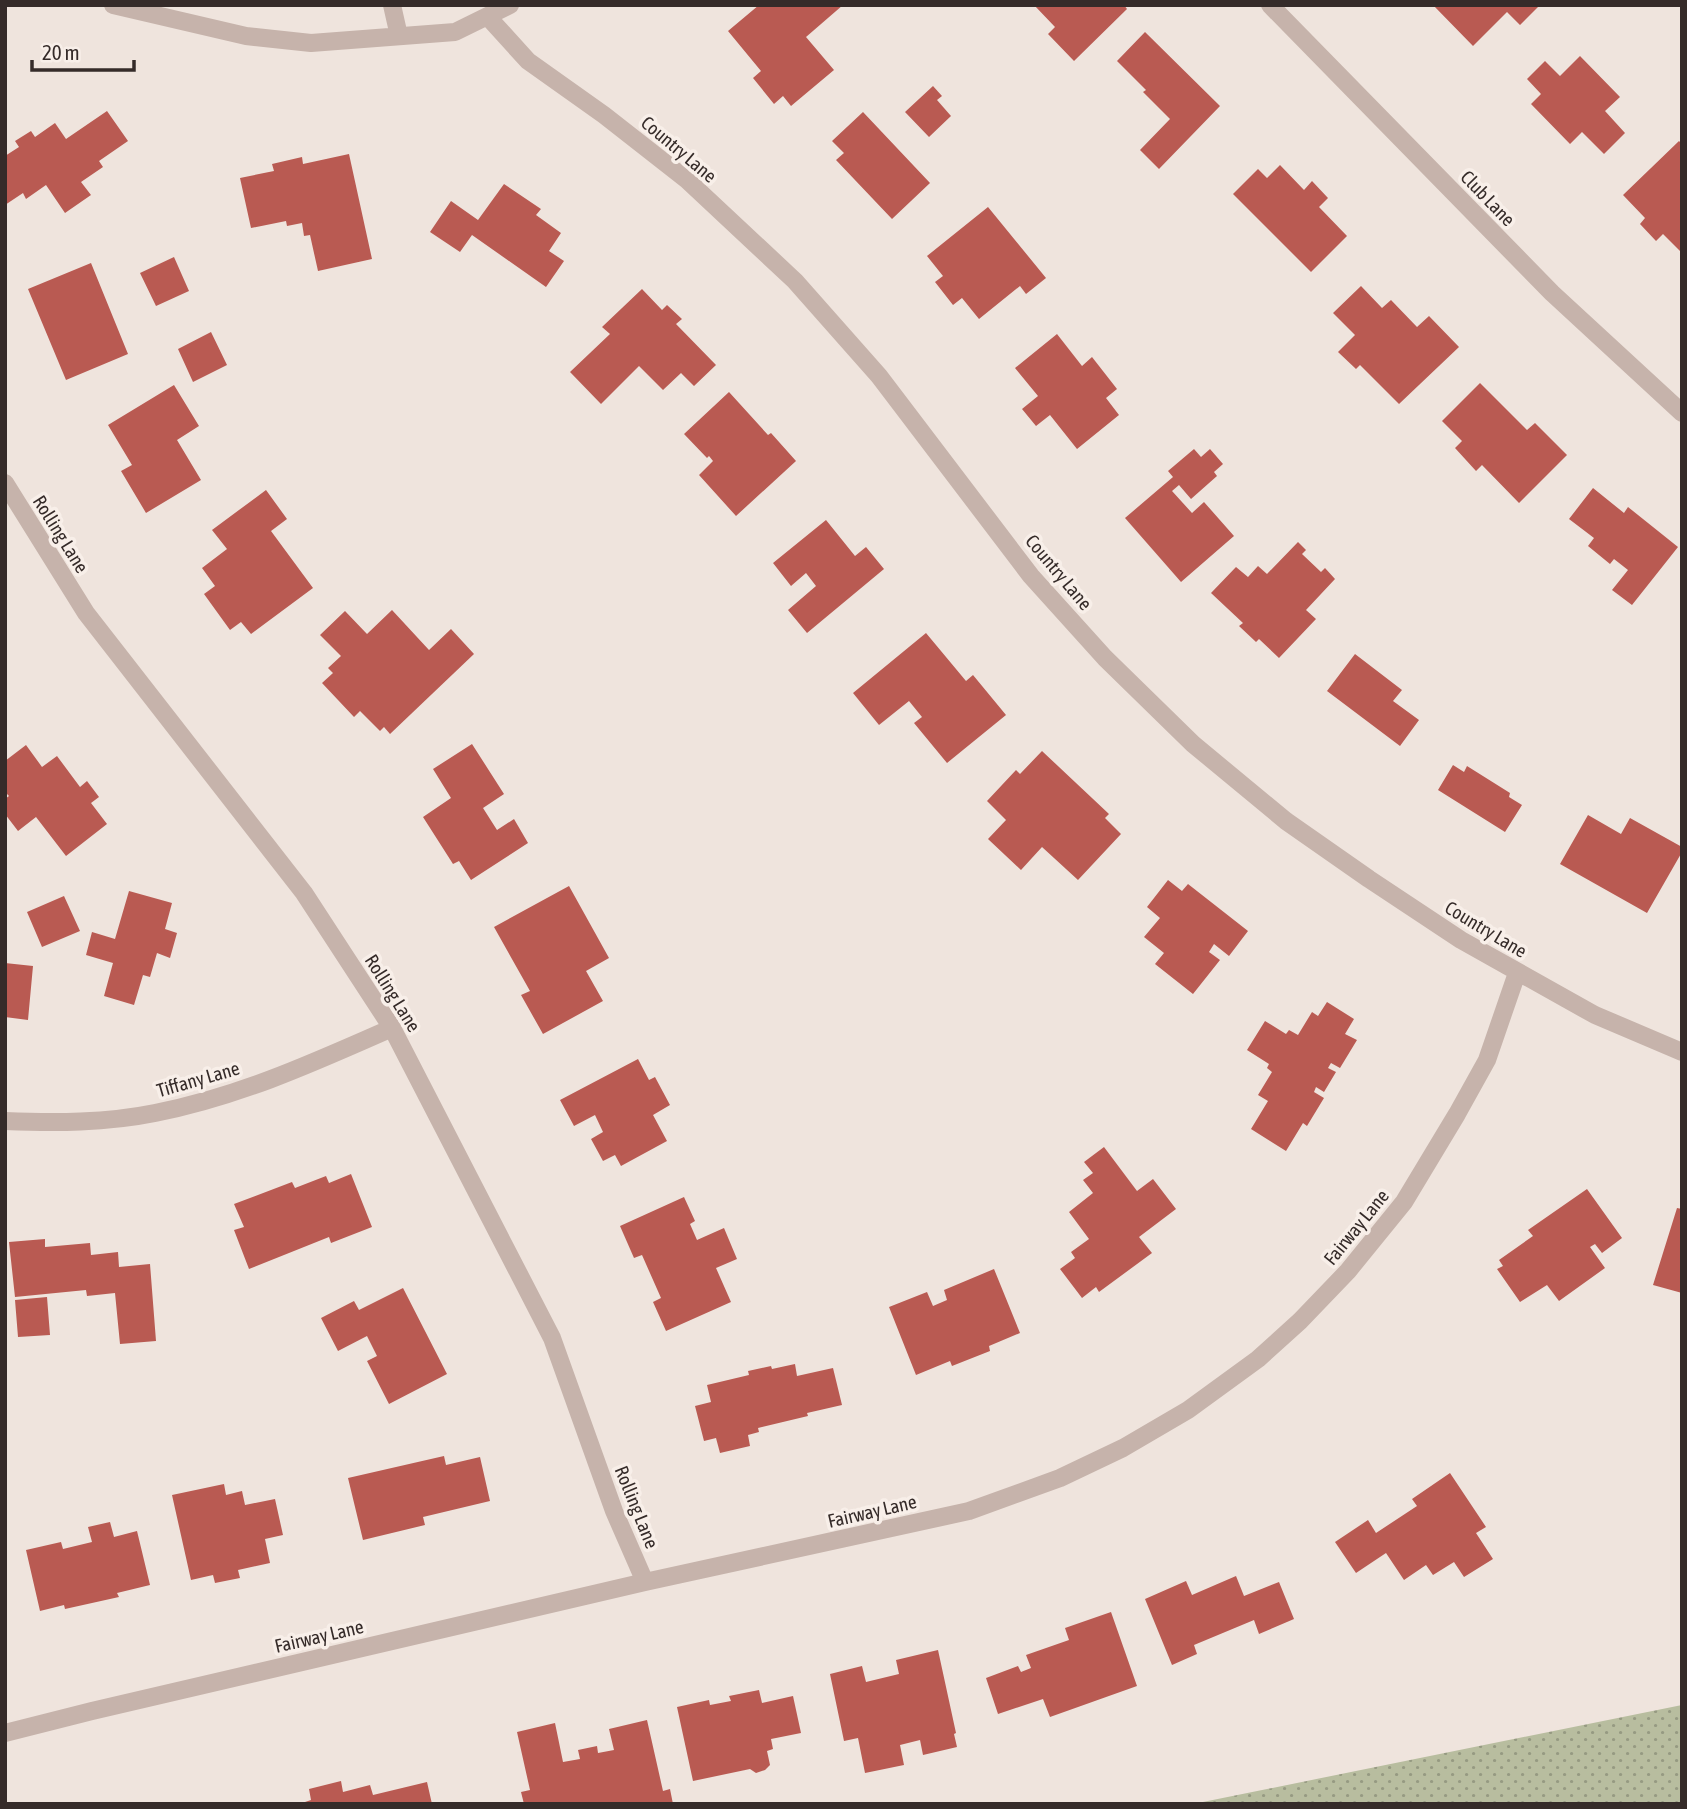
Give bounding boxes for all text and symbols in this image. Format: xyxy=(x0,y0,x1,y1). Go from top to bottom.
scale bar xyxy=(32,28,133,72)
text: 20 m xyxy=(42,40,80,64)
street label: Country Lane xyxy=(637,111,721,187)
street label: Club Lane xyxy=(1456,166,1520,230)
street label: Rolling Lane xyxy=(29,491,93,577)
street label: Country Lane xyxy=(1021,530,1097,614)
street label: Country Lane xyxy=(1441,896,1531,962)
street label: Rolling Lane xyxy=(361,950,425,1036)
street label: Tiffany Lane xyxy=(154,1057,242,1101)
street label: Fairway Lane xyxy=(1319,1185,1393,1269)
street label: Rolling Lane xyxy=(611,1463,663,1551)
street label: Fairway Lane xyxy=(825,1490,919,1532)
street label: Fairway Lane xyxy=(272,1615,366,1657)

